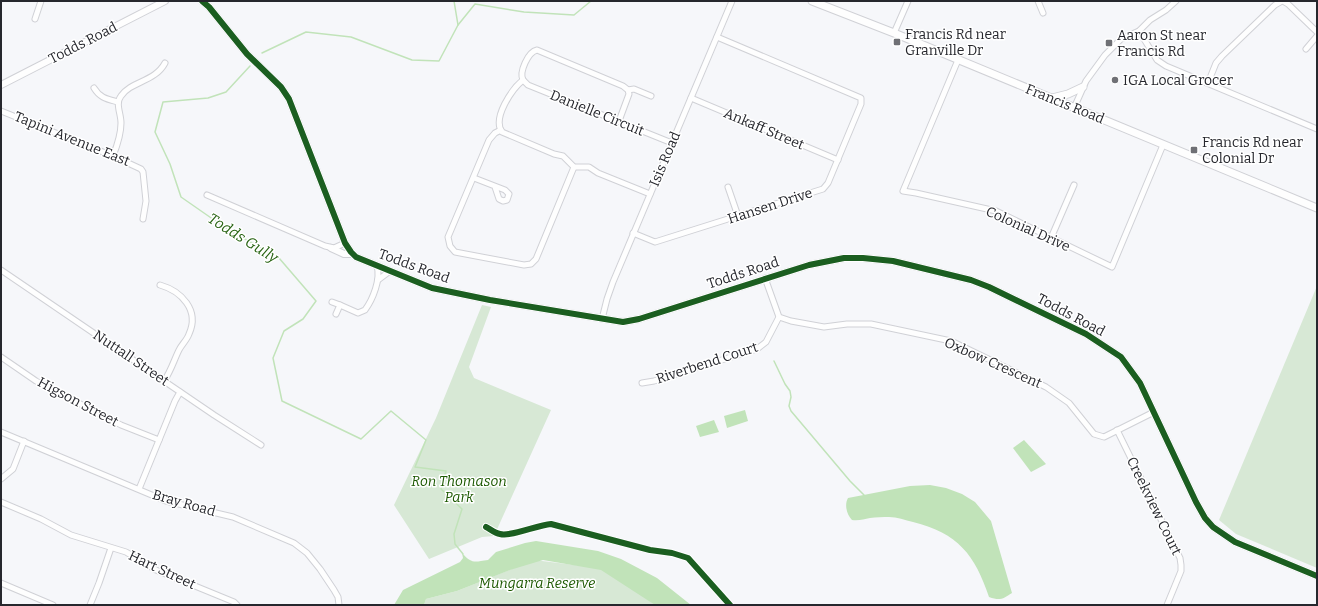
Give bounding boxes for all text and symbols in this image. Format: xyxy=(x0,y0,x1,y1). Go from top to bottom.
street label: Todds Road xyxy=(46,19,120,67)
place label: Francis Rd near Granville Dr xyxy=(905,26,1006,59)
place label: Aaron St near Francis Rd xyxy=(1117,27,1206,60)
marker: Francis Rd near Granville Dr xyxy=(892,37,902,47)
marker: Aaron St near Francis Rd xyxy=(1104,38,1114,48)
place label: IGA Local Grocer xyxy=(1123,72,1233,89)
marker: IGA Local Grocer xyxy=(1110,75,1120,85)
street label: Francis Road xyxy=(1023,80,1107,128)
street label: Danielle Circuit xyxy=(547,86,647,140)
street label: Ankaff Street xyxy=(721,104,807,154)
street label: Tapini Avenue East xyxy=(12,108,132,170)
street label: Isis Road xyxy=(646,129,684,189)
place label: Francis Rd near Colonial Dr xyxy=(1202,134,1303,167)
marker: Francis Rd near Colonial Dr xyxy=(1189,145,1199,155)
street label: Hansen Drive xyxy=(726,184,814,228)
street label: Colonial Drive xyxy=(983,203,1073,255)
water label: Todds Gully xyxy=(205,209,282,267)
street label: Todds Road xyxy=(376,245,452,287)
street label: Todds Road xyxy=(705,253,781,293)
street label: Todds Road xyxy=(1034,290,1108,340)
street label: Nuttall Street xyxy=(90,326,172,390)
street label: Oxbow Crescent xyxy=(942,334,1044,392)
street label: Riverbend Court xyxy=(654,339,760,387)
street label: Higson Street xyxy=(35,374,121,430)
street label: Creekview Court xyxy=(1123,454,1185,558)
park label: Ron Thomason Park xyxy=(411,473,507,506)
street label: Bray Road xyxy=(150,486,218,520)
street label: Hart Street xyxy=(126,547,198,593)
park label: Mungarra Reserve xyxy=(479,575,595,592)

